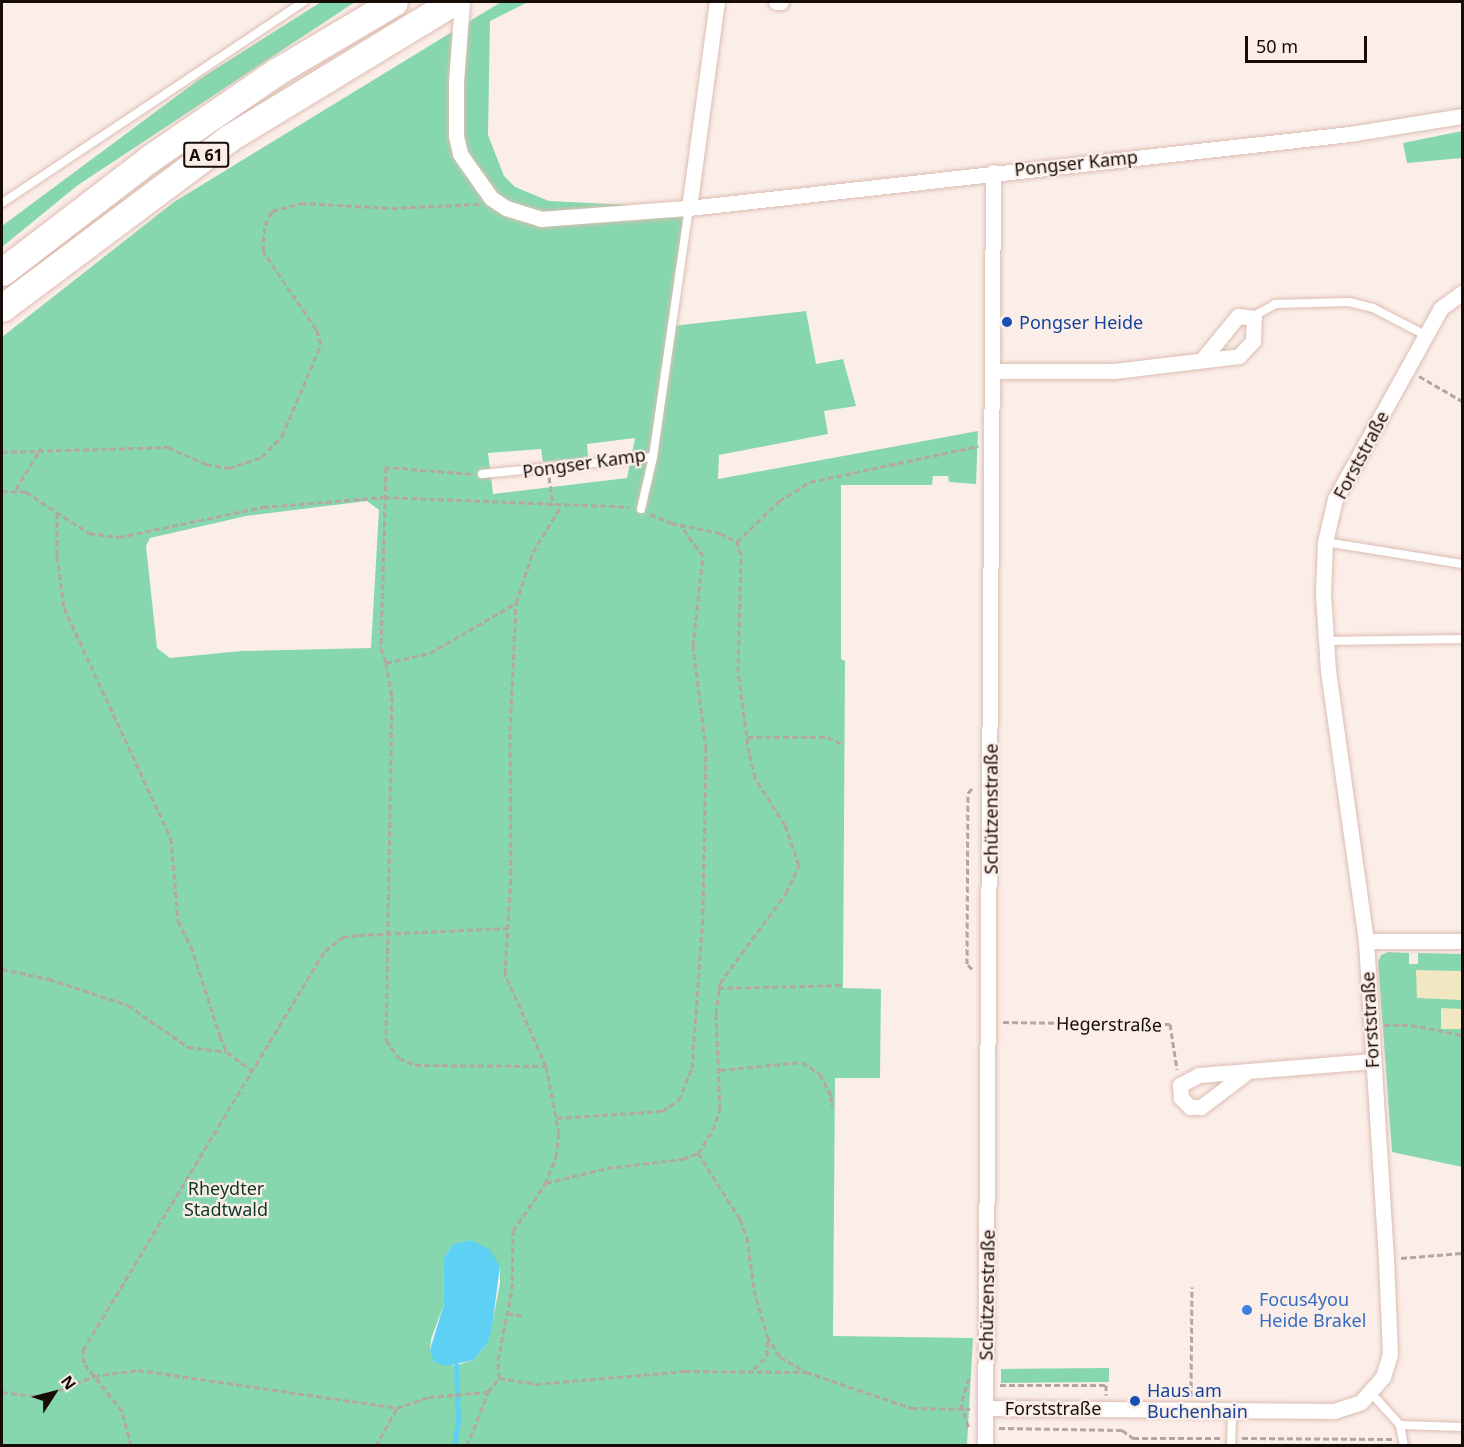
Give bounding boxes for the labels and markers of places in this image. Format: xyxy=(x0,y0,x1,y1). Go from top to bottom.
place label: Pongser Heide xyxy=(1019,311,1143,333)
marker: Pongser Heide xyxy=(1000,315,1014,329)
place label: Focus4you Heide Brakel xyxy=(1259,1289,1366,1332)
marker: Focus4you Heide Brakel xyxy=(1240,1303,1254,1317)
place label: Haus am Buchenhain xyxy=(1147,1380,1248,1422)
marker: Haus am Buchenhain xyxy=(1128,1394,1142,1408)

